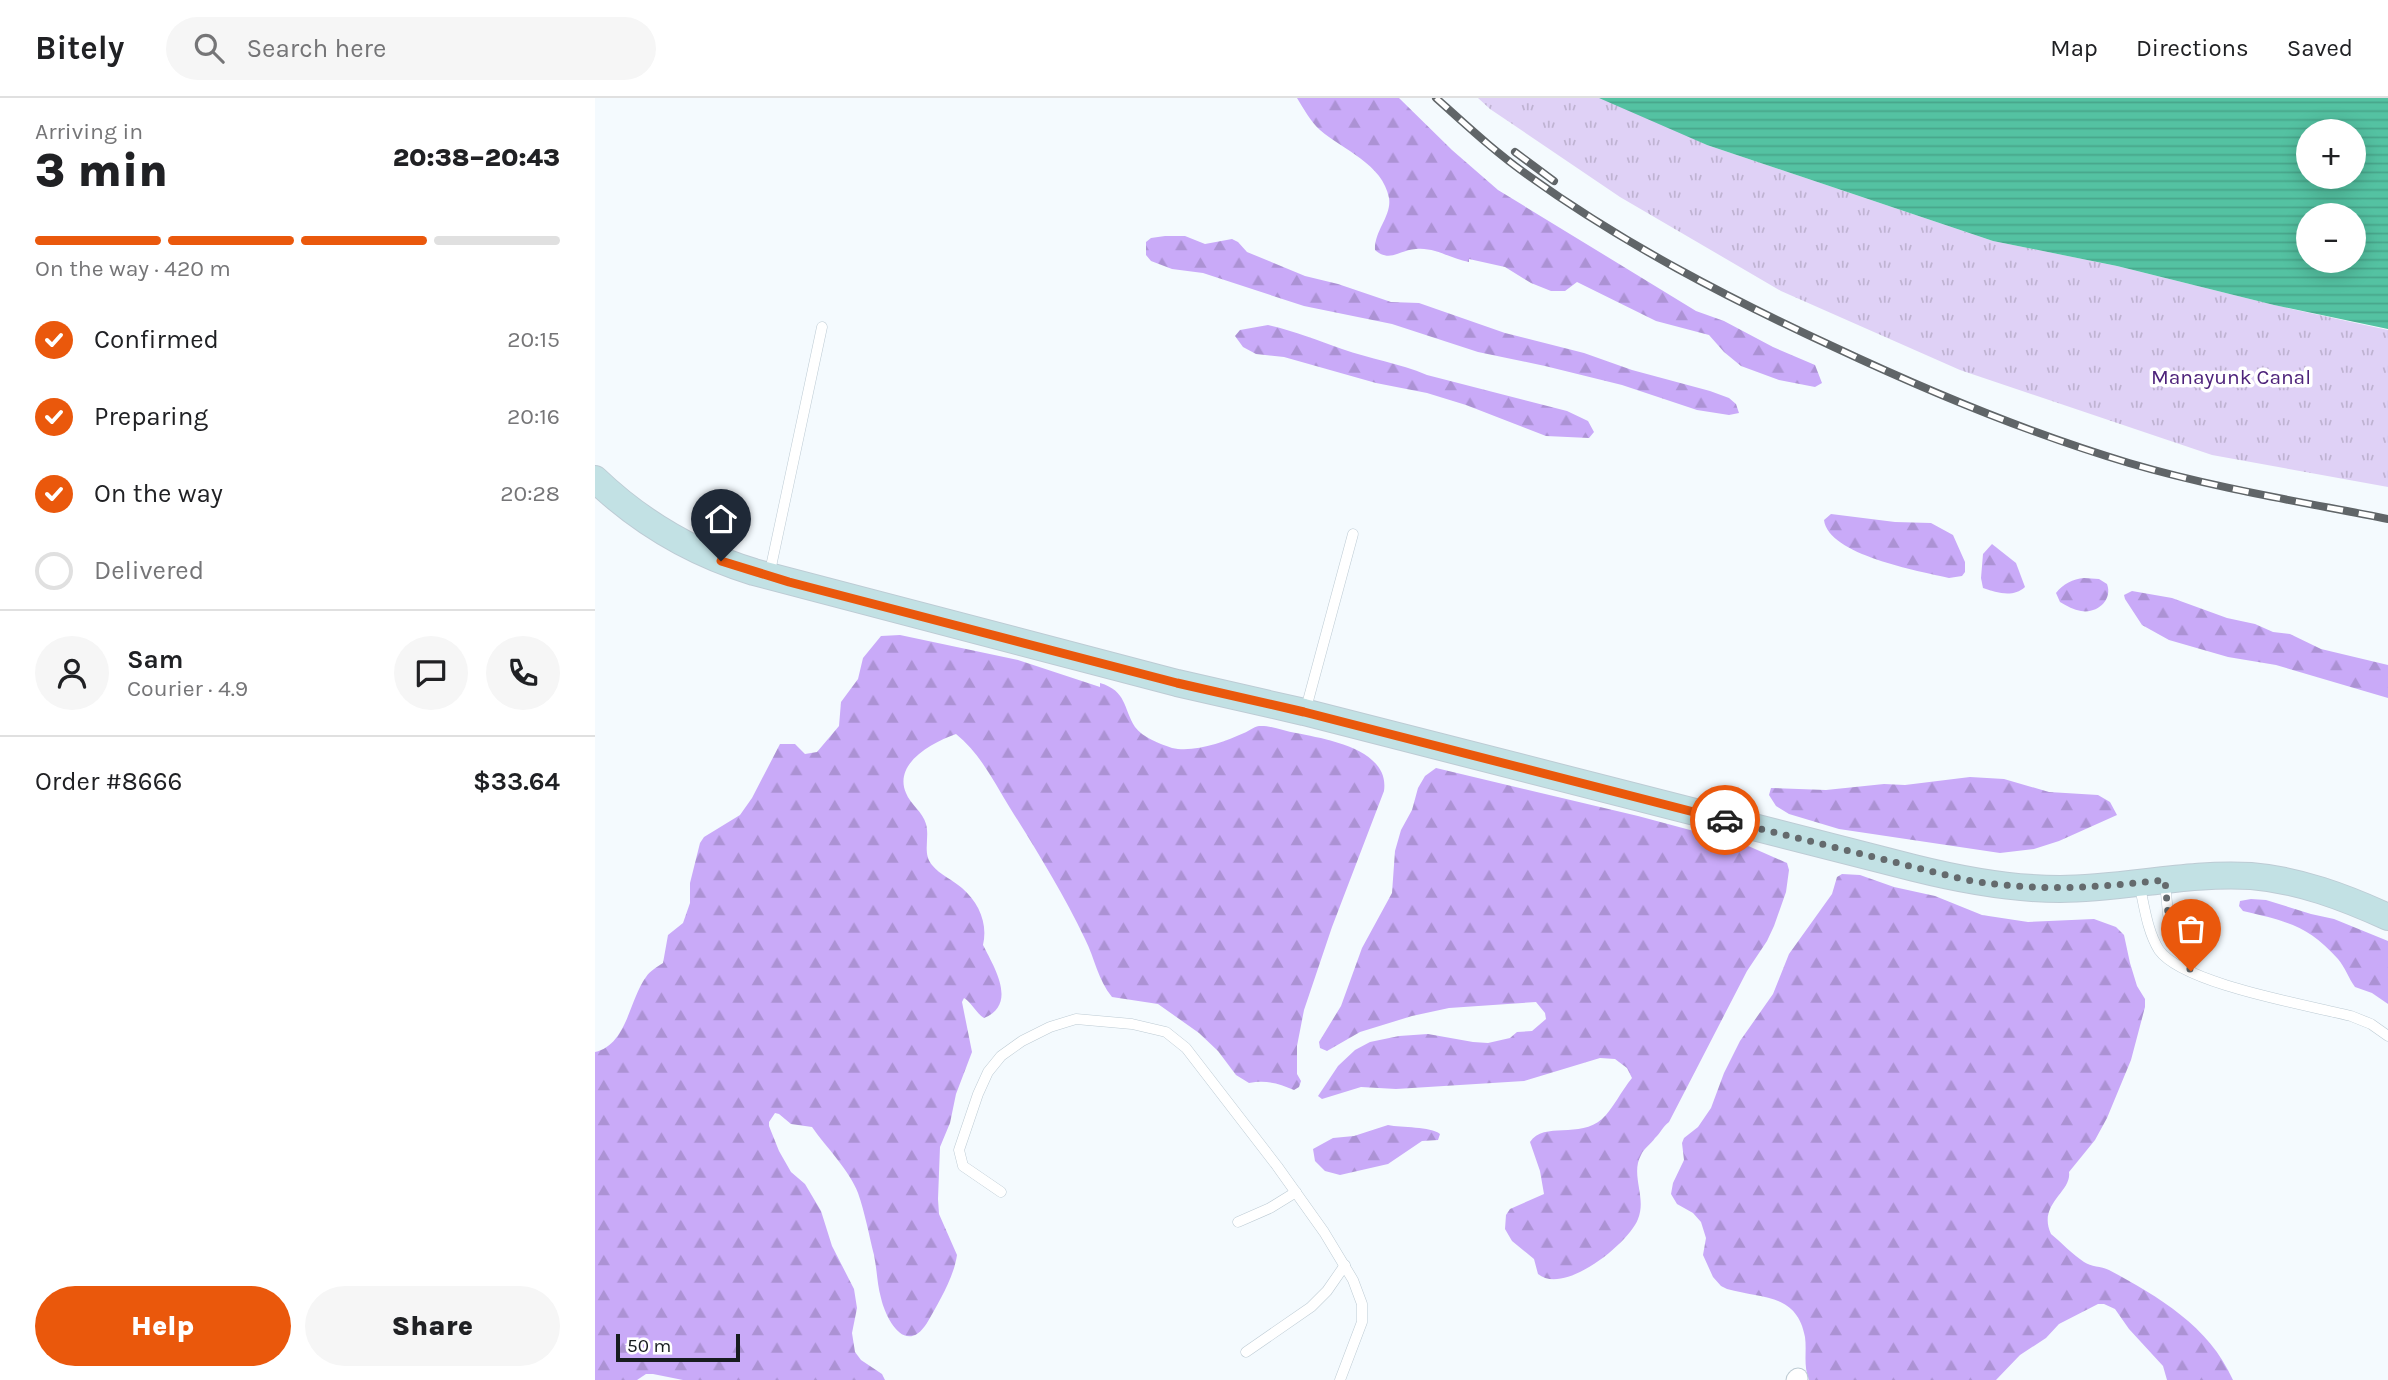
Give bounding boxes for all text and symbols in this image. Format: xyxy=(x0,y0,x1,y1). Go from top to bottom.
search box xyxy=(166,17,656,80)
text: Bitely xyxy=(35,29,124,67)
icon: search xyxy=(190,29,228,67)
text: Search here xyxy=(246,33,386,64)
text: Map xyxy=(2050,34,2098,62)
text: Directions xyxy=(2136,34,2249,62)
text: Saved xyxy=(2287,34,2353,62)
text: Arriving in xyxy=(35,118,143,145)
map controls xyxy=(2296,119,2366,273)
button: + xyxy=(2296,119,2366,189)
text: 20:38–20:43 xyxy=(393,142,560,173)
text: 3 min xyxy=(35,144,168,198)
button: − xyxy=(2296,203,2366,273)
text: On the way · 420 m xyxy=(35,255,231,282)
icon: check xyxy=(35,321,73,359)
text: Confirmed xyxy=(94,324,219,355)
text: 20:15 xyxy=(507,326,560,353)
park label: Manayunk Canal xyxy=(2151,365,2311,389)
icon: check xyxy=(35,398,73,436)
text: Preparing xyxy=(94,401,208,432)
text: 20:16 xyxy=(507,403,560,430)
icon: check xyxy=(35,475,73,513)
text: On the way xyxy=(94,478,223,509)
text: 20:28 xyxy=(500,480,560,507)
pin xyxy=(691,489,751,561)
icon: home xyxy=(702,500,740,538)
text: Delivered xyxy=(94,555,204,586)
button: person xyxy=(35,636,109,710)
button: chat xyxy=(394,636,468,710)
button: phone xyxy=(486,636,560,710)
text: Sam xyxy=(127,644,183,675)
text: Courier · 4.9 xyxy=(127,675,248,702)
text: Order #8666 xyxy=(35,766,182,797)
text: $33.64 xyxy=(473,766,560,797)
courier xyxy=(1690,785,1760,855)
icon: car xyxy=(1706,801,1744,839)
pin xyxy=(2161,899,2221,971)
icon: bag xyxy=(2172,910,2210,948)
button: Help xyxy=(35,1286,291,1366)
button: Share xyxy=(305,1286,560,1366)
scale bar xyxy=(616,1331,740,1363)
text: 50 m xyxy=(627,1335,671,1357)

